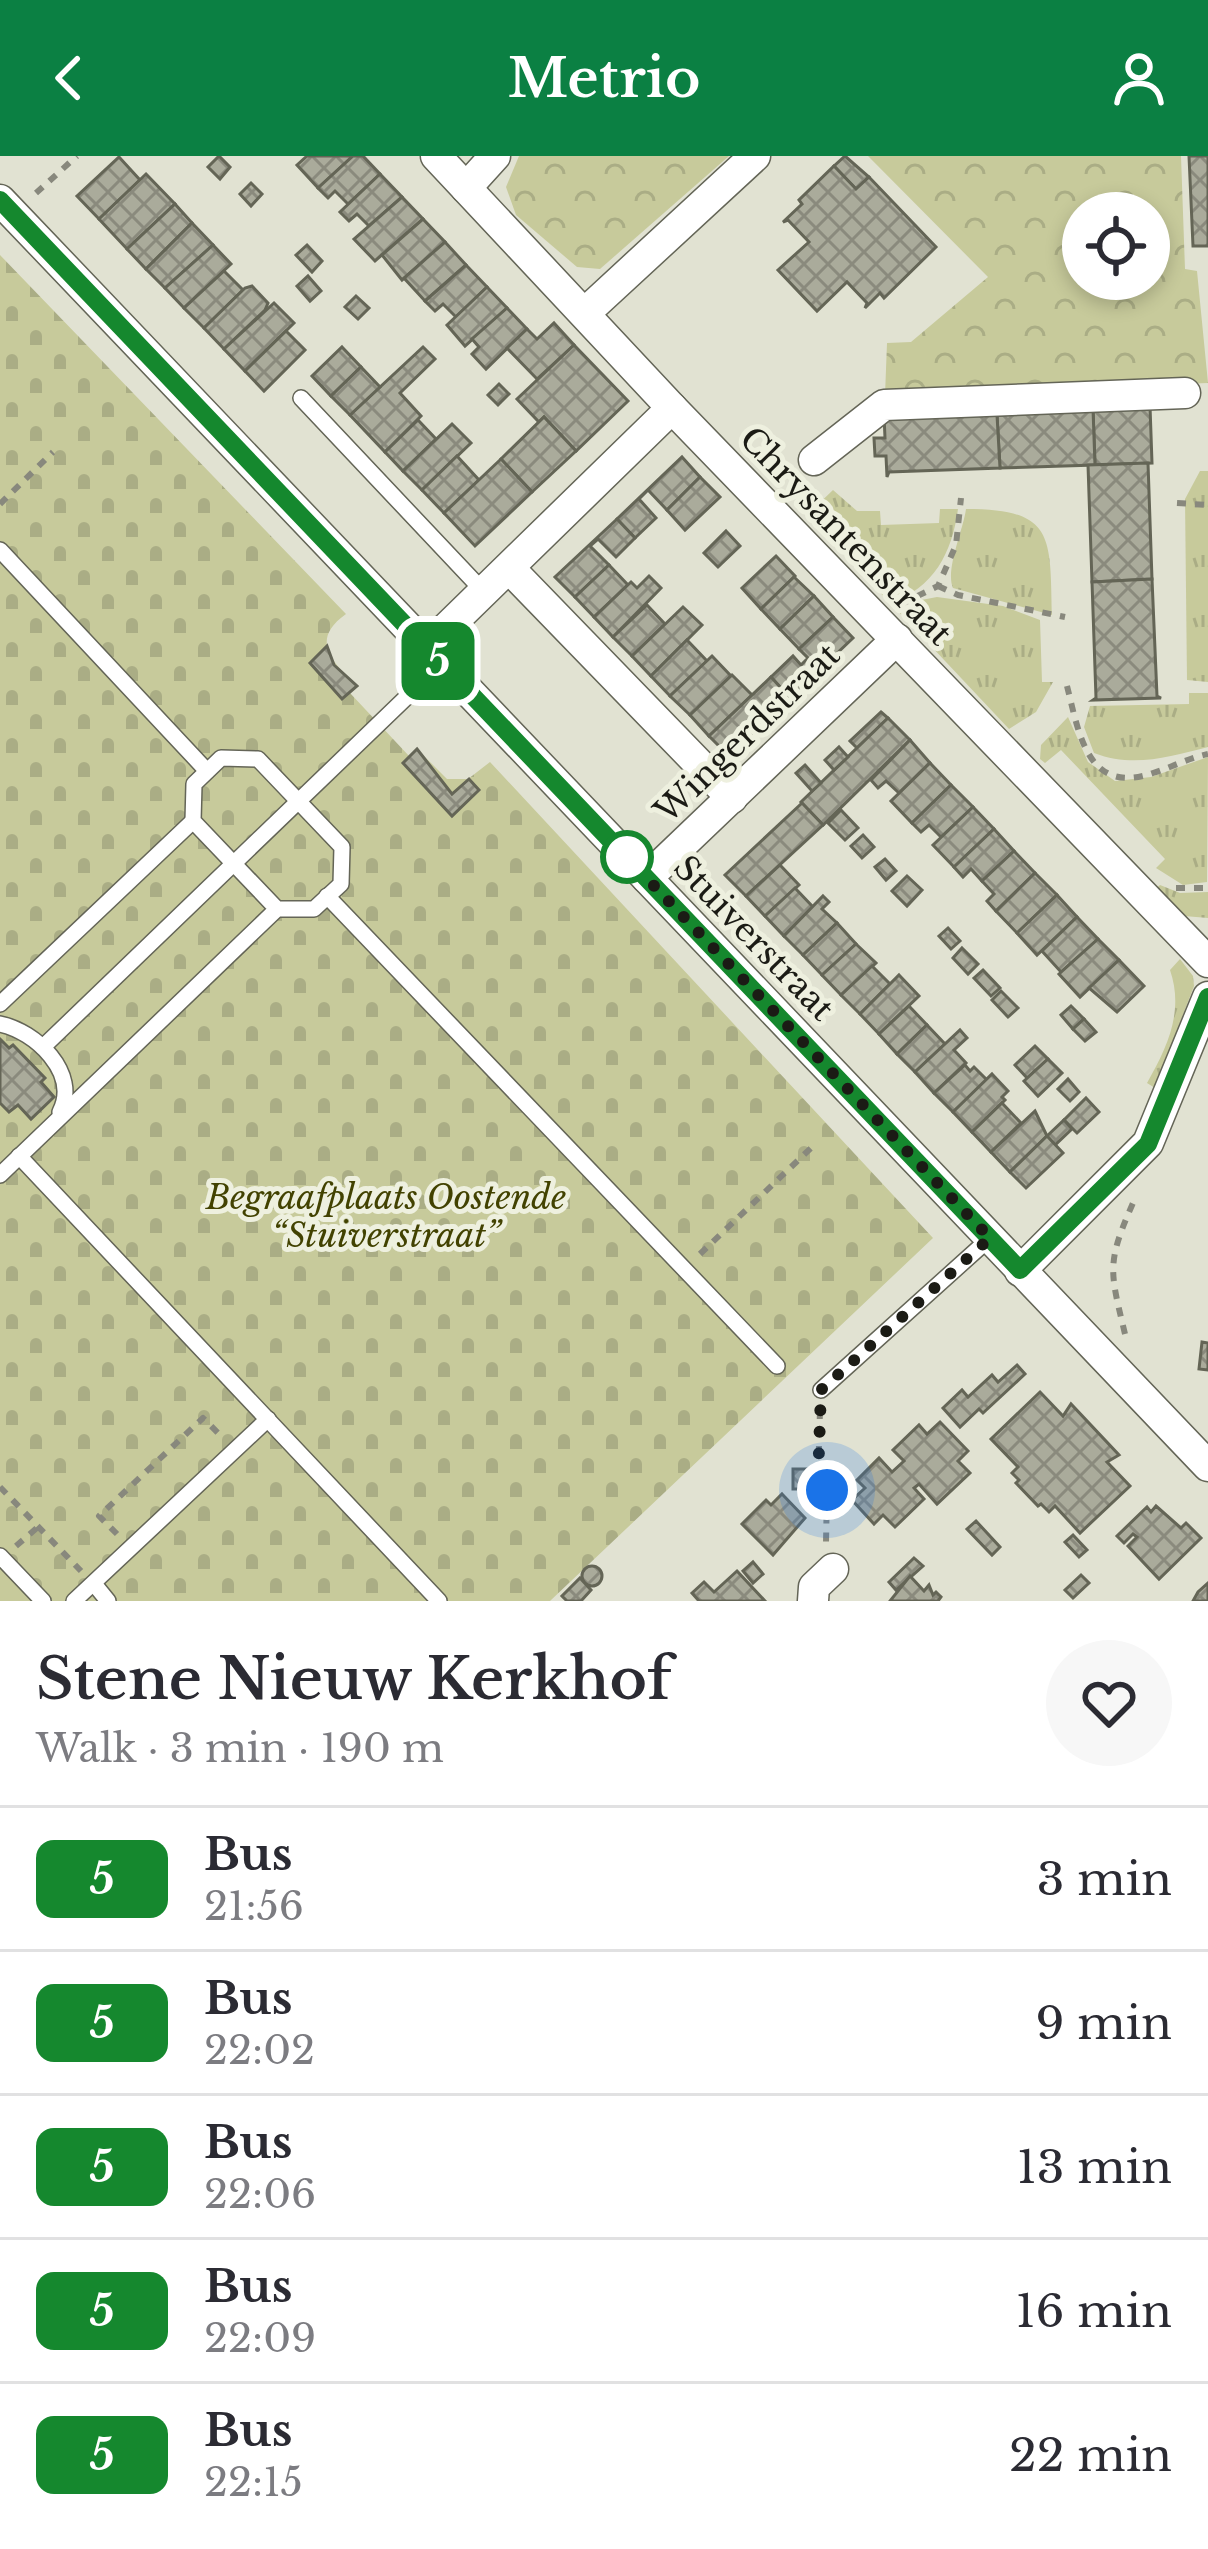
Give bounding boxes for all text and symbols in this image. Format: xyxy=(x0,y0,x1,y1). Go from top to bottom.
icon: back xyxy=(36,45,102,111)
text: Metrio xyxy=(508,45,700,112)
icon: person xyxy=(1106,45,1172,111)
map controls xyxy=(1062,192,1170,300)
button: locate xyxy=(1062,192,1170,300)
street label: Chrysantenstraat xyxy=(731,418,961,654)
line badge: 5 xyxy=(399,622,477,700)
street label: Wingerdstraat xyxy=(645,634,848,832)
text: 5 xyxy=(426,635,451,687)
unlabelled marker xyxy=(602,832,652,882)
street label: Stuiverstraat xyxy=(665,847,843,1029)
park label: Begraafplaats Oostende “Stuiverstraat” xyxy=(205,1177,566,1256)
your location xyxy=(797,1460,857,1520)
button: heart xyxy=(1046,1640,1172,1766)
text: Stene Nieuw Kerkhof xyxy=(36,1644,672,1714)
text: Walk · 3 min · 190 m xyxy=(36,1724,444,1773)
text: Bus xyxy=(204,1826,292,1882)
text: 3 min xyxy=(1037,1851,1172,1907)
text: 5 xyxy=(90,1853,115,1905)
text: 21:56 xyxy=(204,1882,304,1931)
text: Bus xyxy=(204,1970,292,2026)
text: 9 min xyxy=(1036,1995,1172,2051)
text: 5 xyxy=(90,1997,115,2049)
text: 22:02 xyxy=(204,2026,315,2075)
text: Bus xyxy=(204,2114,292,2170)
text: 13 min xyxy=(1017,2139,1172,2195)
text: 5 xyxy=(90,2141,115,2193)
text: 22:06 xyxy=(204,2170,316,2219)
text: Bus xyxy=(204,2258,292,2314)
text: 16 min xyxy=(1015,2283,1172,2339)
text: 5 xyxy=(90,2285,115,2337)
text: 22:09 xyxy=(204,2314,316,2363)
text: Bus xyxy=(204,2402,292,2458)
text: 22 min xyxy=(1009,2427,1172,2483)
text: 5 xyxy=(90,2429,115,2481)
text: 22:15 xyxy=(204,2458,303,2507)

